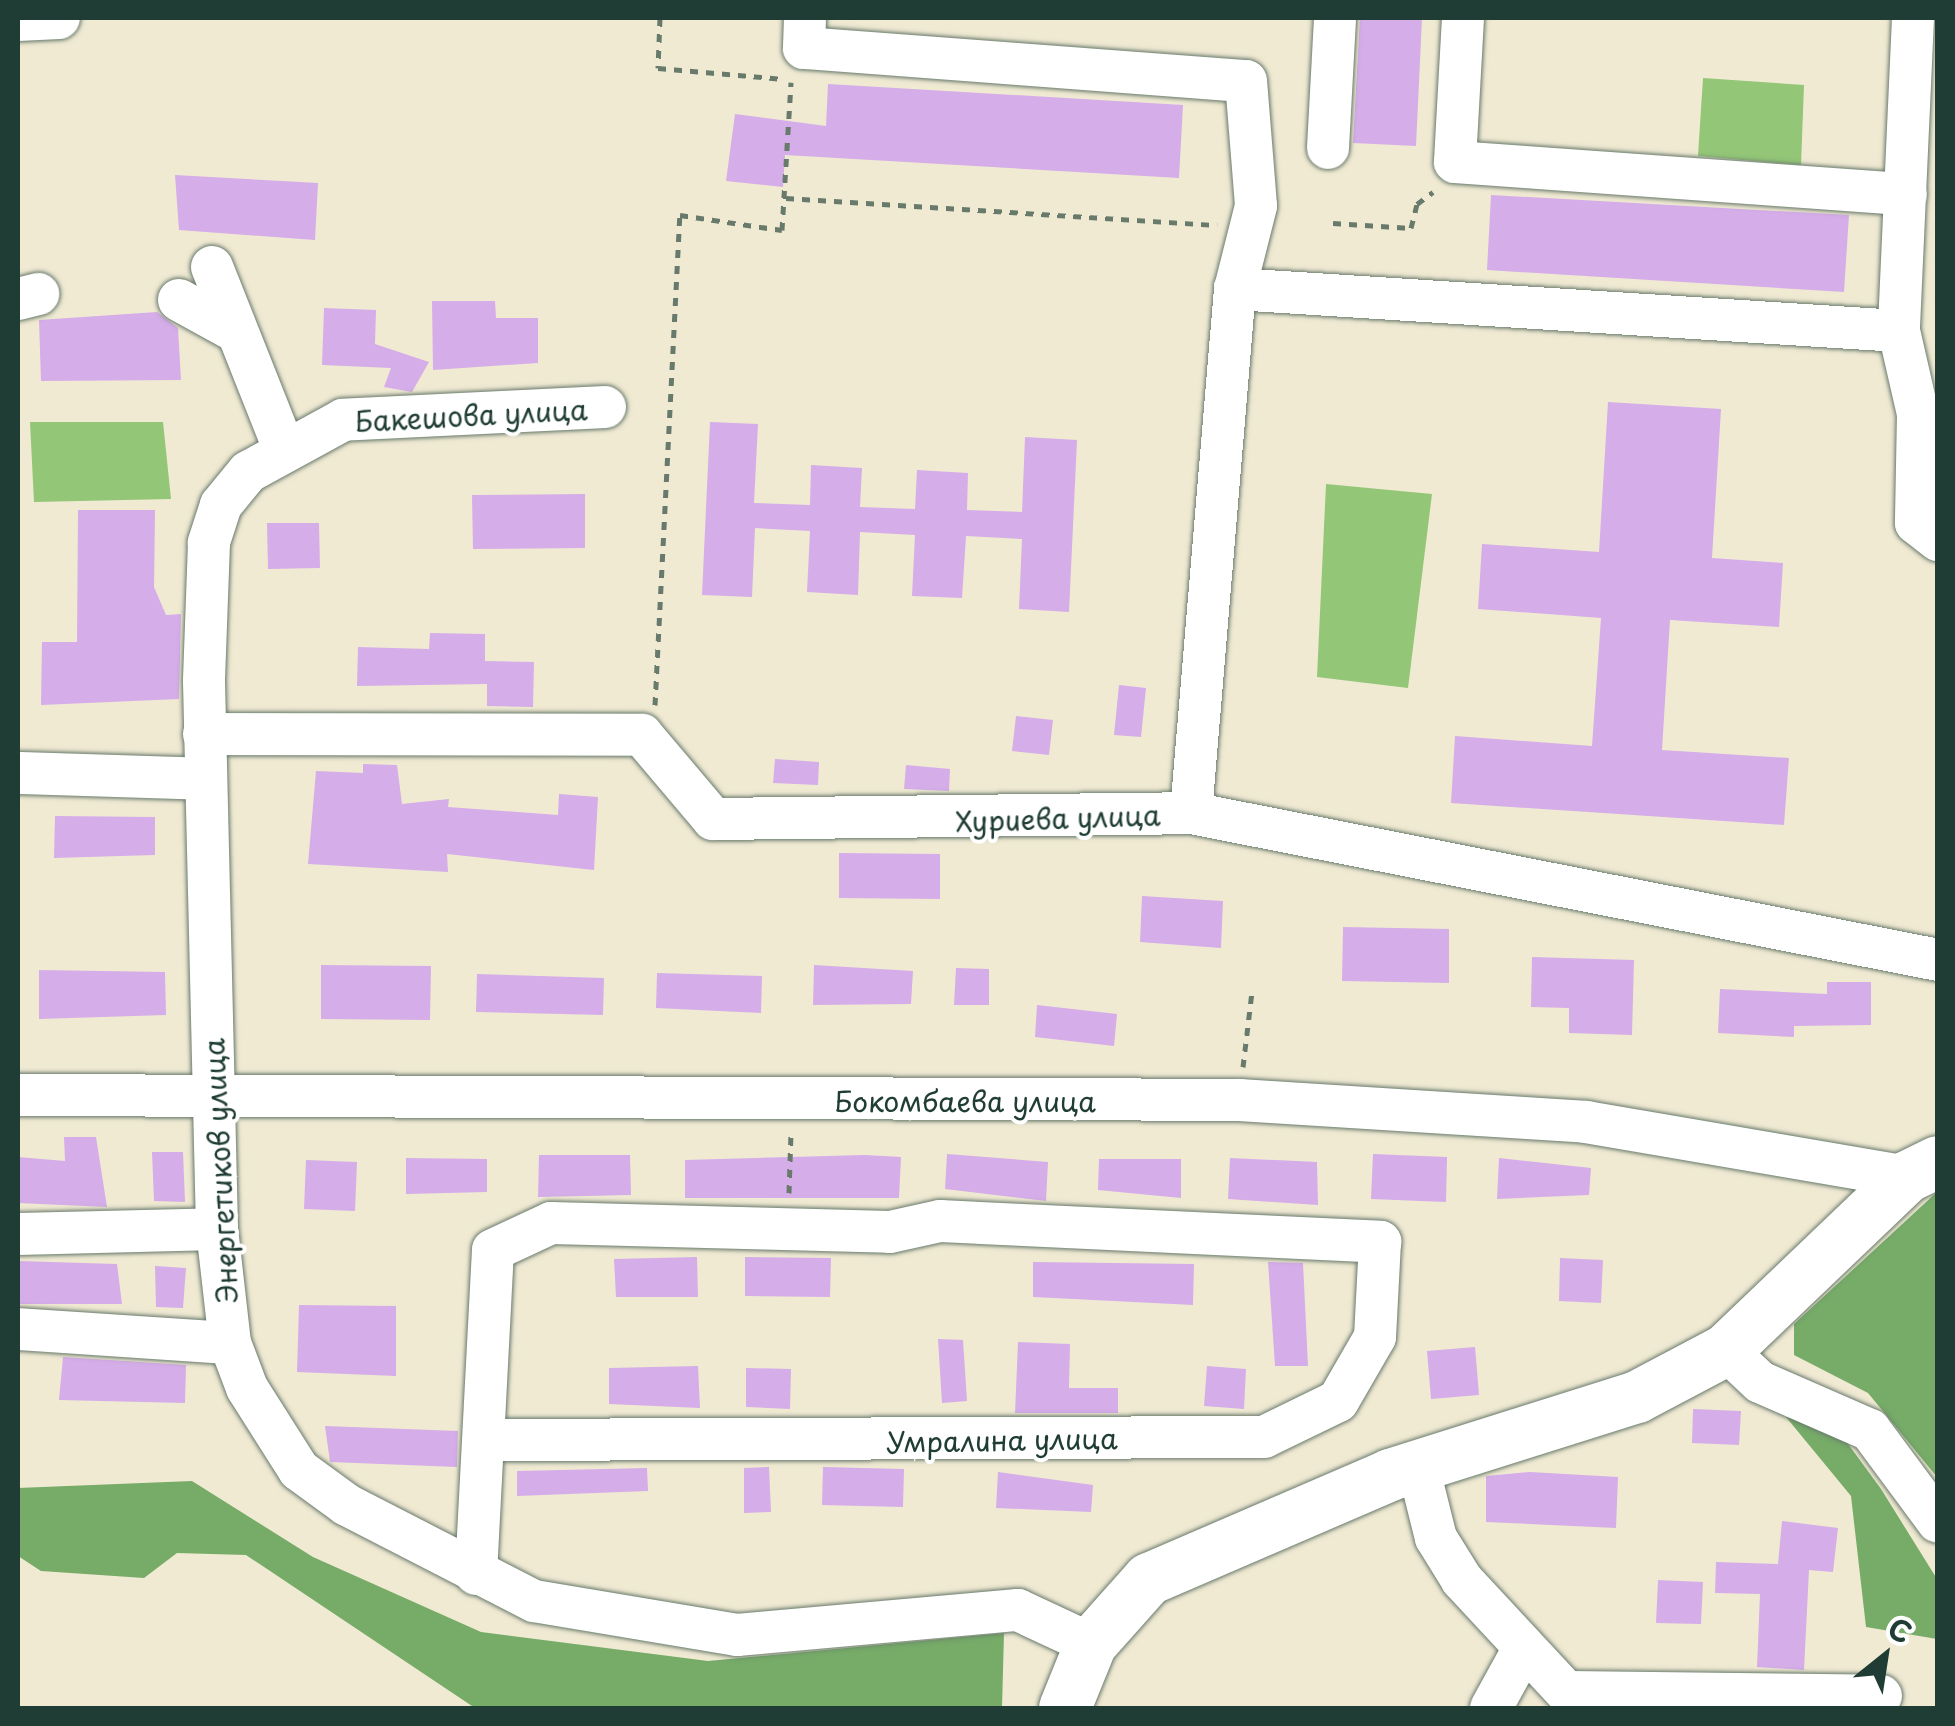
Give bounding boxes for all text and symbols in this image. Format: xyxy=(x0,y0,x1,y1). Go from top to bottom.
street label: Бакешова улица xyxy=(353,392,589,438)
street label: Хуриева улица xyxy=(954,798,1162,838)
street label: Энергетиков улица xyxy=(196,1037,244,1305)
street label: Бокомбаева улица xyxy=(833,1084,1097,1118)
street label: Умралина улица xyxy=(885,1421,1119,1459)
north arrow xyxy=(1835,1606,1935,1706)
text: С xyxy=(1880,1606,1920,1653)

